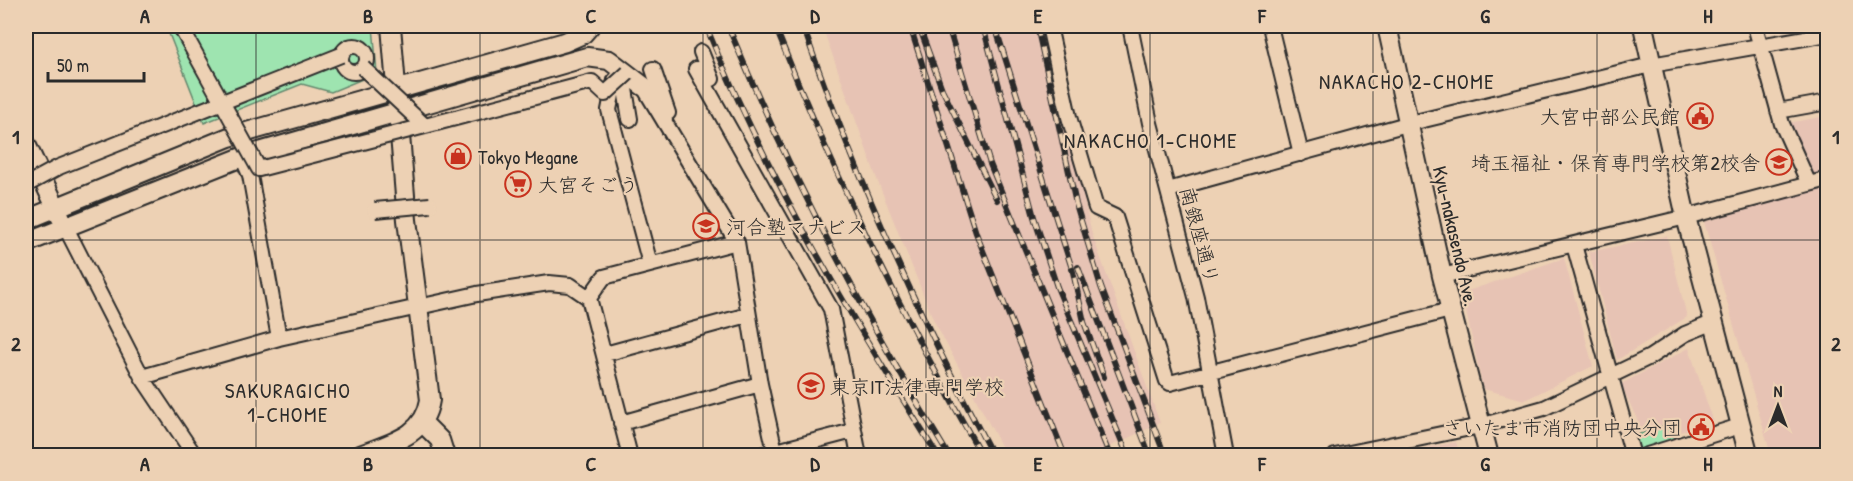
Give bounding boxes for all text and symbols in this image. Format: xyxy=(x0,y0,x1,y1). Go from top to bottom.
text: A xyxy=(140,2,150,29)
text: B xyxy=(363,2,373,29)
text: C xyxy=(586,2,597,29)
text: D xyxy=(810,2,820,29)
text: E xyxy=(1034,2,1043,29)
text: F xyxy=(1257,2,1267,29)
text: G xyxy=(1480,2,1490,29)
text: H xyxy=(1703,2,1713,29)
scale bar xyxy=(48,45,144,83)
text: 50 m xyxy=(57,53,89,78)
district label: NAKACHO 2-CHOME xyxy=(1319,67,1495,96)
public building icon: 大宮中部公民館 xyxy=(1685,101,1715,131)
place label: 大宮中部公民館 xyxy=(1540,103,1680,130)
text: 1 xyxy=(12,123,20,150)
text: 1 xyxy=(1832,123,1840,150)
district label: NAKACHO 1-CHOME xyxy=(1064,126,1238,155)
shop icon: Tokyo Megane xyxy=(443,141,473,171)
place label: Tokyo Megane xyxy=(478,143,578,170)
school or university icon: 埼玉福祉・保育専門学校第2校舎 xyxy=(1764,147,1794,177)
place label: 埼玉福祉・保育専門学校第2校舎 xyxy=(1471,149,1760,176)
street label: Kyu-nakasendo Ave. xyxy=(1427,163,1485,309)
supermarket icon: 大宮そごう xyxy=(503,169,533,199)
place label: 大宮そごう xyxy=(538,171,639,198)
street label: 南銀座通り xyxy=(1174,183,1226,287)
school or university icon: 河合塾マナビス xyxy=(691,211,721,241)
place label: 河合塾マナビス xyxy=(726,213,866,240)
text: 2 xyxy=(11,330,21,357)
text: 2 xyxy=(1831,330,1841,357)
school or university icon: 東京IT法律専門学校 xyxy=(796,371,826,401)
place label: 東京IT法律専門学校 xyxy=(830,373,1004,400)
district label: SAKURAGICHO 1-CHOME xyxy=(225,376,351,429)
north arrow xyxy=(1748,376,1808,436)
text: N xyxy=(1774,380,1783,402)
public building icon: さいたま市消防団中央分団 xyxy=(1686,412,1716,442)
place label: さいたま市消防団中央分団 xyxy=(1443,414,1682,441)
text: A xyxy=(140,450,150,477)
text: B xyxy=(363,450,373,477)
text: C xyxy=(586,450,597,477)
text: D xyxy=(810,450,820,477)
text: E xyxy=(1034,450,1043,477)
text: F xyxy=(1257,450,1267,477)
text: G xyxy=(1480,450,1490,477)
text: H xyxy=(1703,450,1713,477)

